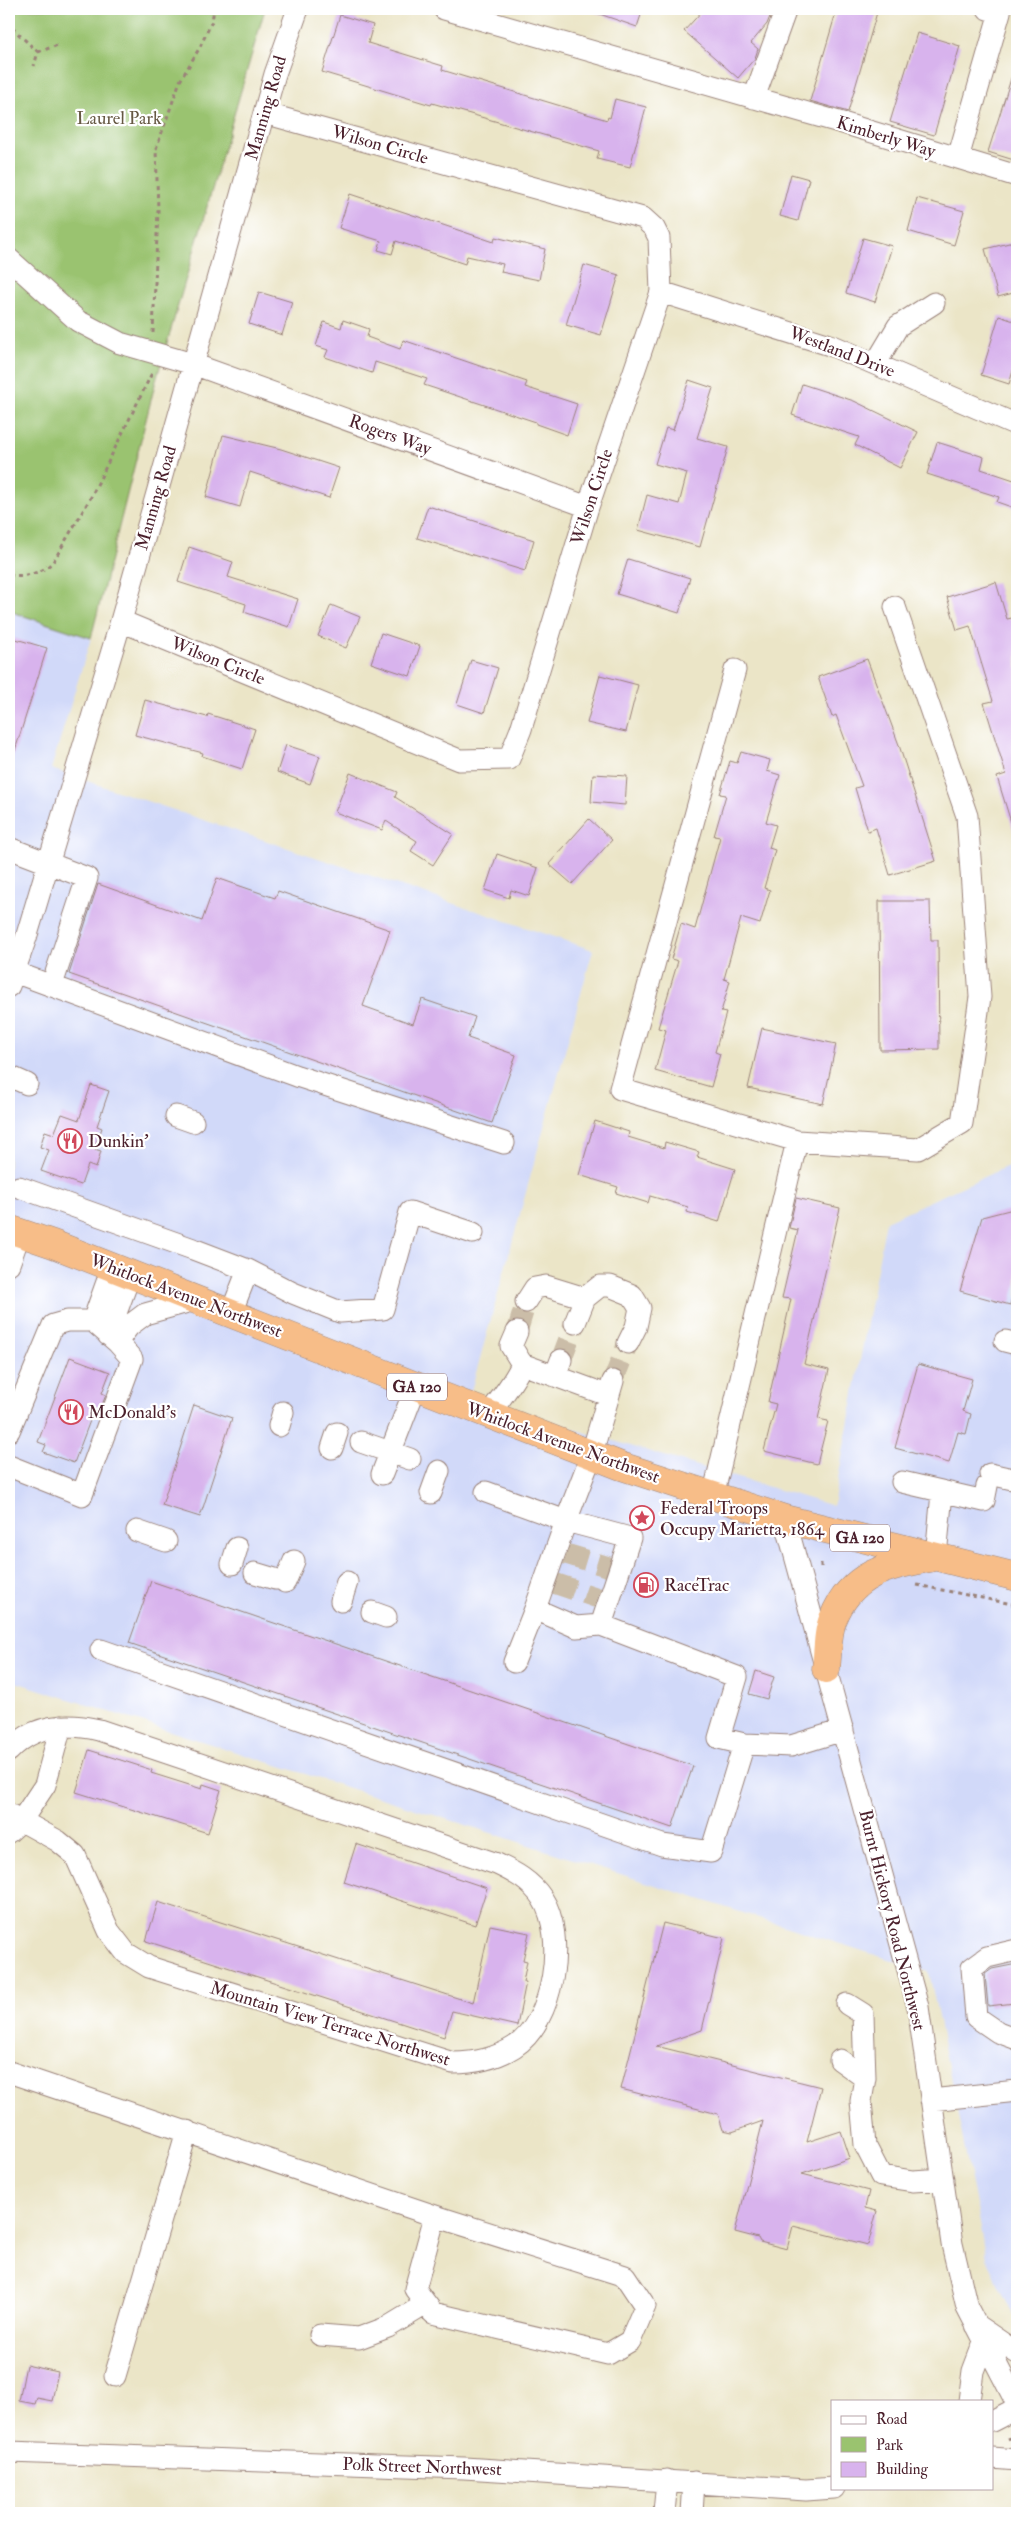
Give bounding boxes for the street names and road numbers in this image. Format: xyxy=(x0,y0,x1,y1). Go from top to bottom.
street label: Manning Road xyxy=(240,53,292,163)
street label: Kimberly Way xyxy=(834,111,939,163)
street label: Wilson Circle xyxy=(328,120,431,170)
street label: Westland Drive xyxy=(785,321,899,383)
street label: Rogers Way xyxy=(346,409,435,461)
street label: Manning Road xyxy=(130,443,182,553)
street label: Wilson Circle xyxy=(565,446,618,549)
street label: Wilson Circle xyxy=(167,631,269,690)
street label: Whitlock Avenue Northwest xyxy=(86,1248,285,1343)
road number: GA 120 xyxy=(387,1374,447,1400)
street label: Whitlock Avenue Northwest xyxy=(462,1397,663,1489)
road number: GA 120 xyxy=(830,1525,890,1552)
street label: Burnt Hickory Road Northwest xyxy=(853,1807,931,2033)
street label: Mountain View Terrace Northwest xyxy=(207,1976,453,2072)
street label: Polk Street Northwest xyxy=(342,2453,502,2481)

